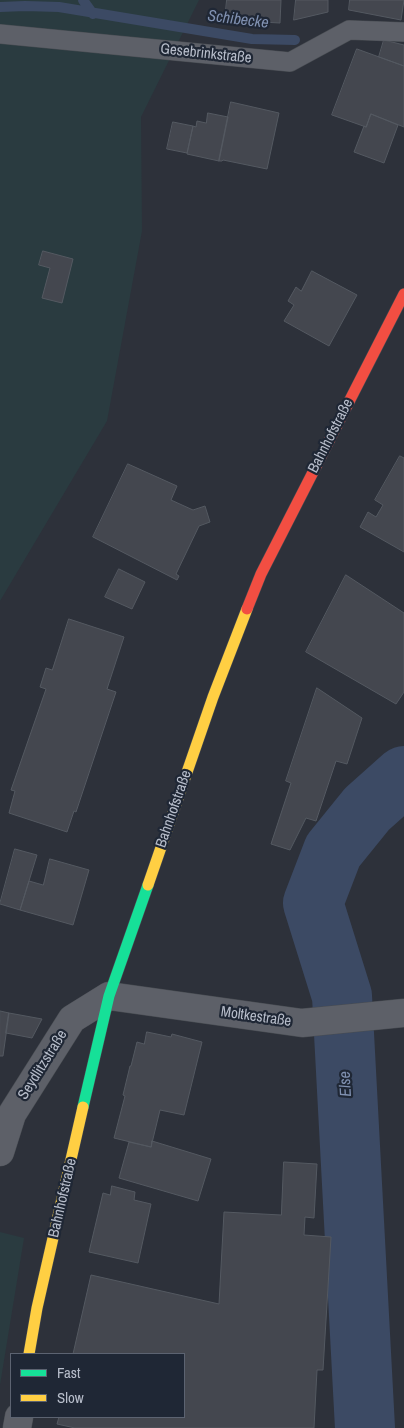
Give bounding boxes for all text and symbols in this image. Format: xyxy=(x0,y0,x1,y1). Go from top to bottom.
water label: Schibecke xyxy=(206,7,270,33)
street label: Gesebrinkstraße xyxy=(160,40,252,68)
street label: Bahnhofstraße xyxy=(305,396,357,476)
street label: Bahnhofstraße xyxy=(152,768,196,850)
street label: Moltkestraße xyxy=(220,1003,292,1031)
street label: Seydlitzstraße xyxy=(15,1027,71,1103)
water label: Else xyxy=(336,1071,356,1097)
street label: Bahnhofstraße xyxy=(45,1157,81,1239)
legend xyxy=(10,1353,185,1418)
text: Fast xyxy=(57,1362,80,1383)
text: Slow xyxy=(57,1387,84,1408)

